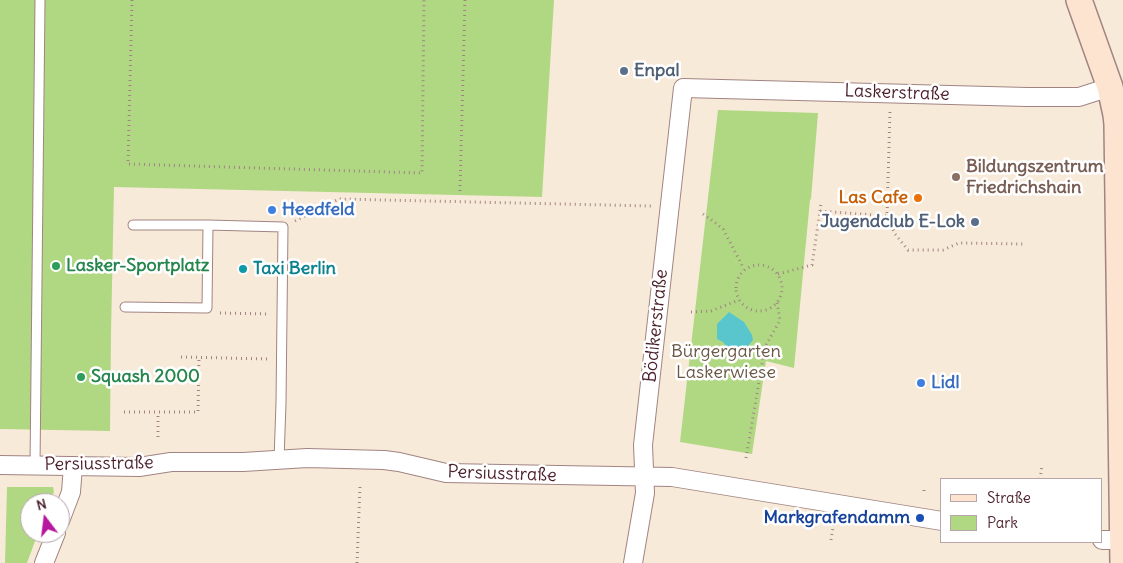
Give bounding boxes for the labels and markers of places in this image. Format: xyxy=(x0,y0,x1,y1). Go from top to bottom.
place label: Enpal xyxy=(634,60,679,82)
marker: Enpal xyxy=(618,65,630,77)
place label: Bildungszentrum Friedrichshain xyxy=(966,156,1104,198)
marker: Bildungszentrum Friedrichshain xyxy=(950,171,962,183)
place label: Las Cafe xyxy=(838,187,908,209)
marker: Las Cafe xyxy=(912,192,924,204)
place label: Heedfeld xyxy=(282,199,355,221)
marker: Heedfeld xyxy=(266,204,278,216)
place label: Jugendclub E-Lok xyxy=(820,211,965,233)
marker: Jugendclub E-Lok xyxy=(969,216,981,228)
place label: Lasker-Sportplatz xyxy=(66,255,209,277)
place label: Taxi Berlin xyxy=(253,258,336,280)
marker: Lasker-Sportplatz xyxy=(50,260,62,272)
marker: Taxi Berlin xyxy=(237,263,249,275)
place label: Squash 2000 xyxy=(91,366,200,388)
marker: Squash 2000 xyxy=(75,371,87,383)
place label: Lidl xyxy=(931,372,959,394)
marker: Lidl xyxy=(915,377,927,389)
place label: Markgrafendamm xyxy=(763,507,910,529)
marker: Markgrafendamm xyxy=(914,512,926,524)

